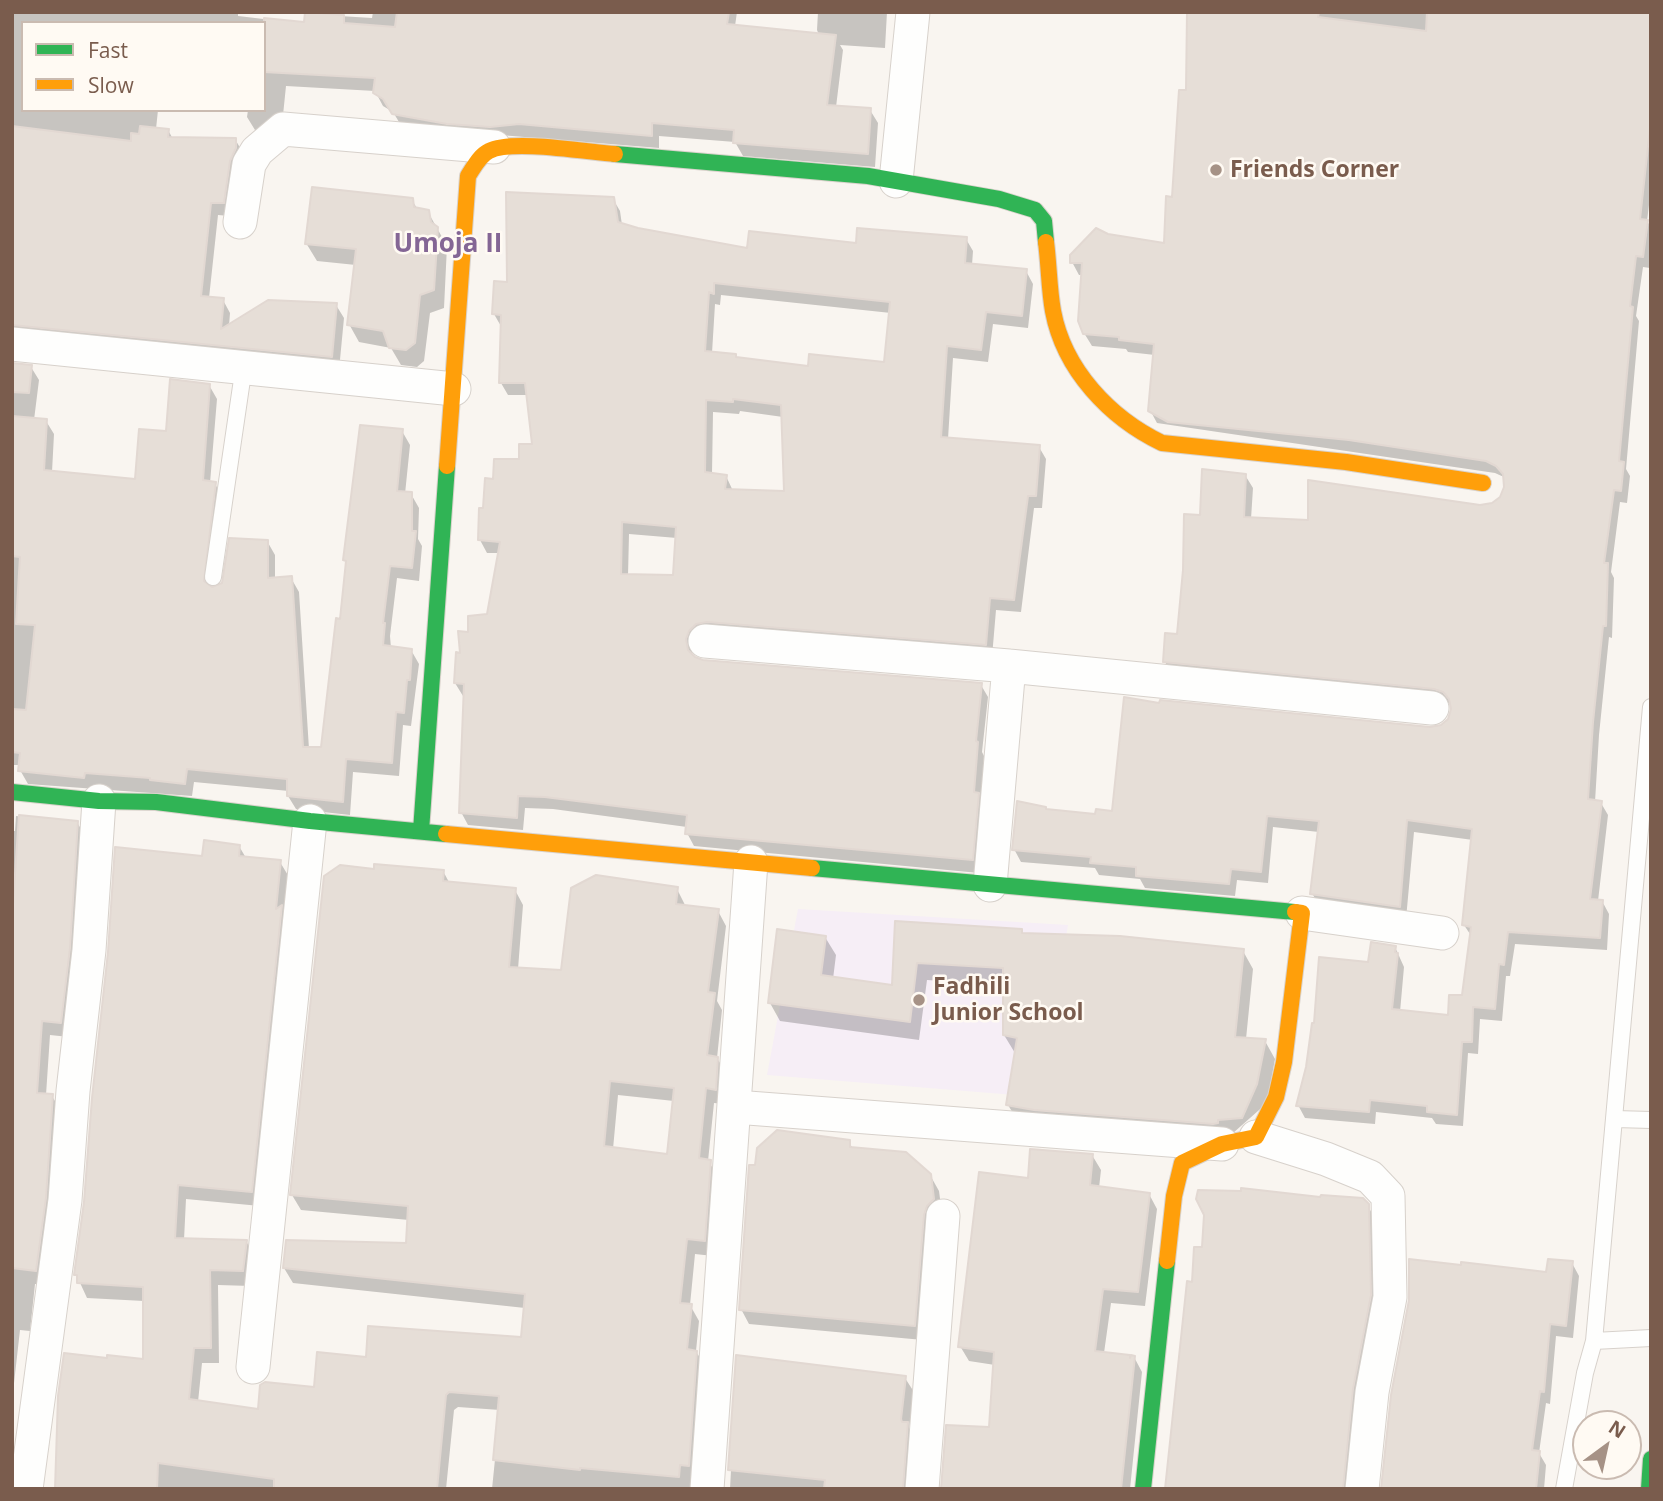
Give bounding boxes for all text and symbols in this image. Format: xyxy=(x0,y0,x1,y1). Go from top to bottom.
legend xyxy=(21,21,266,112)
text: Fast xyxy=(88,36,128,64)
text: Slow xyxy=(88,71,134,99)
place label: Friends Corner xyxy=(1230,156,1399,184)
marker: Friends Corner xyxy=(1208,162,1224,178)
district label: Umoja II xyxy=(394,229,502,261)
place label: Fadhili Junior School xyxy=(933,973,1084,1027)
marker: Fadhili Junior School xyxy=(911,992,927,1008)
north arrow xyxy=(1572,1410,1642,1480)
text: N xyxy=(1604,1414,1631,1444)

